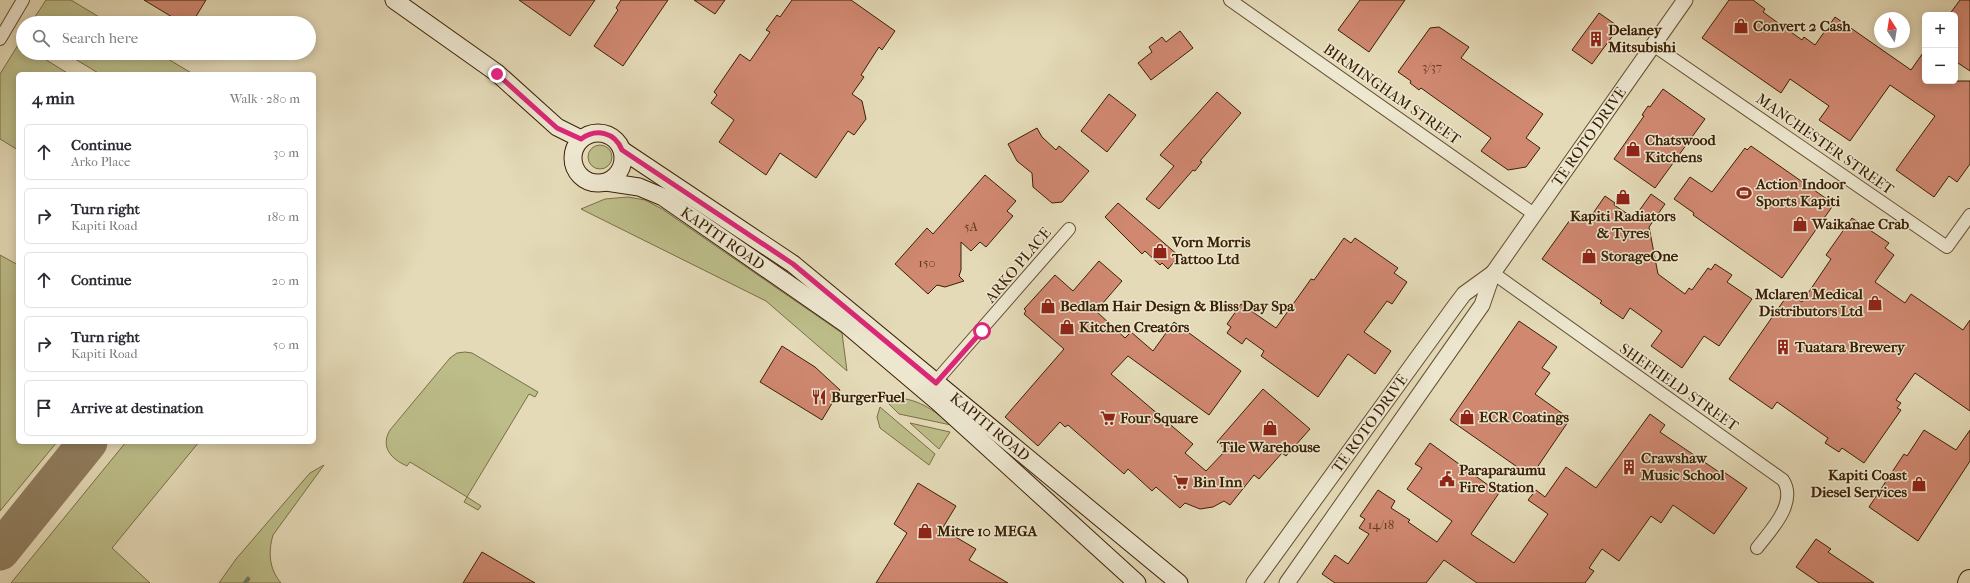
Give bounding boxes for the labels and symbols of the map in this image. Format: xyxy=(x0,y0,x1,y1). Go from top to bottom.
north arrow xyxy=(1874,12,1910,48)
shop icon: Convert 2 Cash xyxy=(1732,17,1750,35)
place label: Convert 2 Cash xyxy=(1753,17,1851,35)
place label: Delaney Mitsubishi xyxy=(1607,21,1676,56)
building icon: Delaney Mitsubishi xyxy=(1587,30,1605,48)
street label: BIRMINGHAM STREET xyxy=(1320,40,1465,149)
house number: 3/37 xyxy=(1422,59,1442,74)
route end xyxy=(488,65,506,83)
street label: TE ROTO DRIVE xyxy=(1548,84,1630,190)
street label: MANCHESTER STREET xyxy=(1753,90,1898,199)
place label: Chatswood Kitchens xyxy=(1645,131,1716,166)
shop icon: Chatswood Kitchens xyxy=(1624,140,1642,158)
place label: Action Indoor Sports Kapiti xyxy=(1755,175,1846,210)
sports icon: Action Indoor Sports Kapiti xyxy=(1735,184,1753,202)
shop icon: Kapiti Radiators & Tyres xyxy=(1614,188,1632,206)
street label: KAPITI ROAD xyxy=(677,203,768,274)
place label: Kapiti Radiators & Tyres xyxy=(1570,207,1676,242)
shop icon: Waikanae Crab xyxy=(1791,215,1809,233)
place label: Waikanae Crab xyxy=(1811,215,1909,233)
house number: 5A xyxy=(964,219,979,234)
street label: ARKO PLACE xyxy=(981,224,1055,307)
place label: Vorn Morris Tattoo Ltd xyxy=(1171,233,1251,268)
shop icon: Vorn Morris Tattoo Ltd xyxy=(1151,242,1169,260)
shop icon: StorageOne xyxy=(1580,247,1598,265)
place label: StorageOne xyxy=(1601,247,1679,265)
house number: 150 xyxy=(918,255,936,270)
place label: Mclaren Medical Distributors Ltd xyxy=(1754,285,1864,320)
shop icon: Mclaren Medical Distributors Ltd xyxy=(1866,294,1884,312)
shop icon: Bedlam Hair Design & Bliss Day Spa xyxy=(1039,297,1057,315)
place label: Bedlam Hair Design & Bliss Day Spa xyxy=(1060,297,1295,315)
shop icon: Kitchen Creators xyxy=(1058,318,1076,336)
place label: Kitchen Creators xyxy=(1079,318,1190,336)
route start xyxy=(973,322,991,340)
building icon: Tuatara Brewery xyxy=(1774,338,1792,356)
place label: Tuatara Brewery xyxy=(1794,338,1906,356)
street label: SHEFFIELD STREET xyxy=(1616,339,1743,435)
street label: TE ROTO DRIVE xyxy=(1328,371,1411,476)
restaurant icon: BurgerFuel xyxy=(810,388,828,406)
place label: BurgerFuel xyxy=(831,388,906,406)
street label: KAPITI ROAD xyxy=(946,389,1033,465)
shop icon: ECR Coatings xyxy=(1458,408,1476,426)
place label: ECR Coatings xyxy=(1479,408,1569,426)
supermarket icon: Four Square xyxy=(1099,409,1117,427)
place label: Four Square xyxy=(1119,409,1199,427)
shop icon: Tile Warehouse xyxy=(1261,419,1279,437)
place label: Tile Warehouse xyxy=(1219,438,1321,456)
place label: Crawshaw Music School xyxy=(1640,449,1725,484)
building icon: Crawshaw Music School xyxy=(1620,458,1638,476)
place label: Paraparaumu Fire Station xyxy=(1458,461,1546,496)
place label: Kapiti Coast Diesel Services xyxy=(1811,466,1908,501)
public building icon: Paraparaumu Fire Station xyxy=(1438,470,1456,488)
supermarket icon: Bin Inn xyxy=(1172,473,1190,491)
place label: Bin Inn xyxy=(1193,473,1243,491)
shop icon: Kapiti Coast Diesel Services xyxy=(1910,475,1928,493)
house number: 14/18 xyxy=(1368,517,1394,532)
shop icon: Mitre 10 MEGA xyxy=(916,522,934,540)
place label: Mitre 10 MEGA xyxy=(936,522,1039,540)

